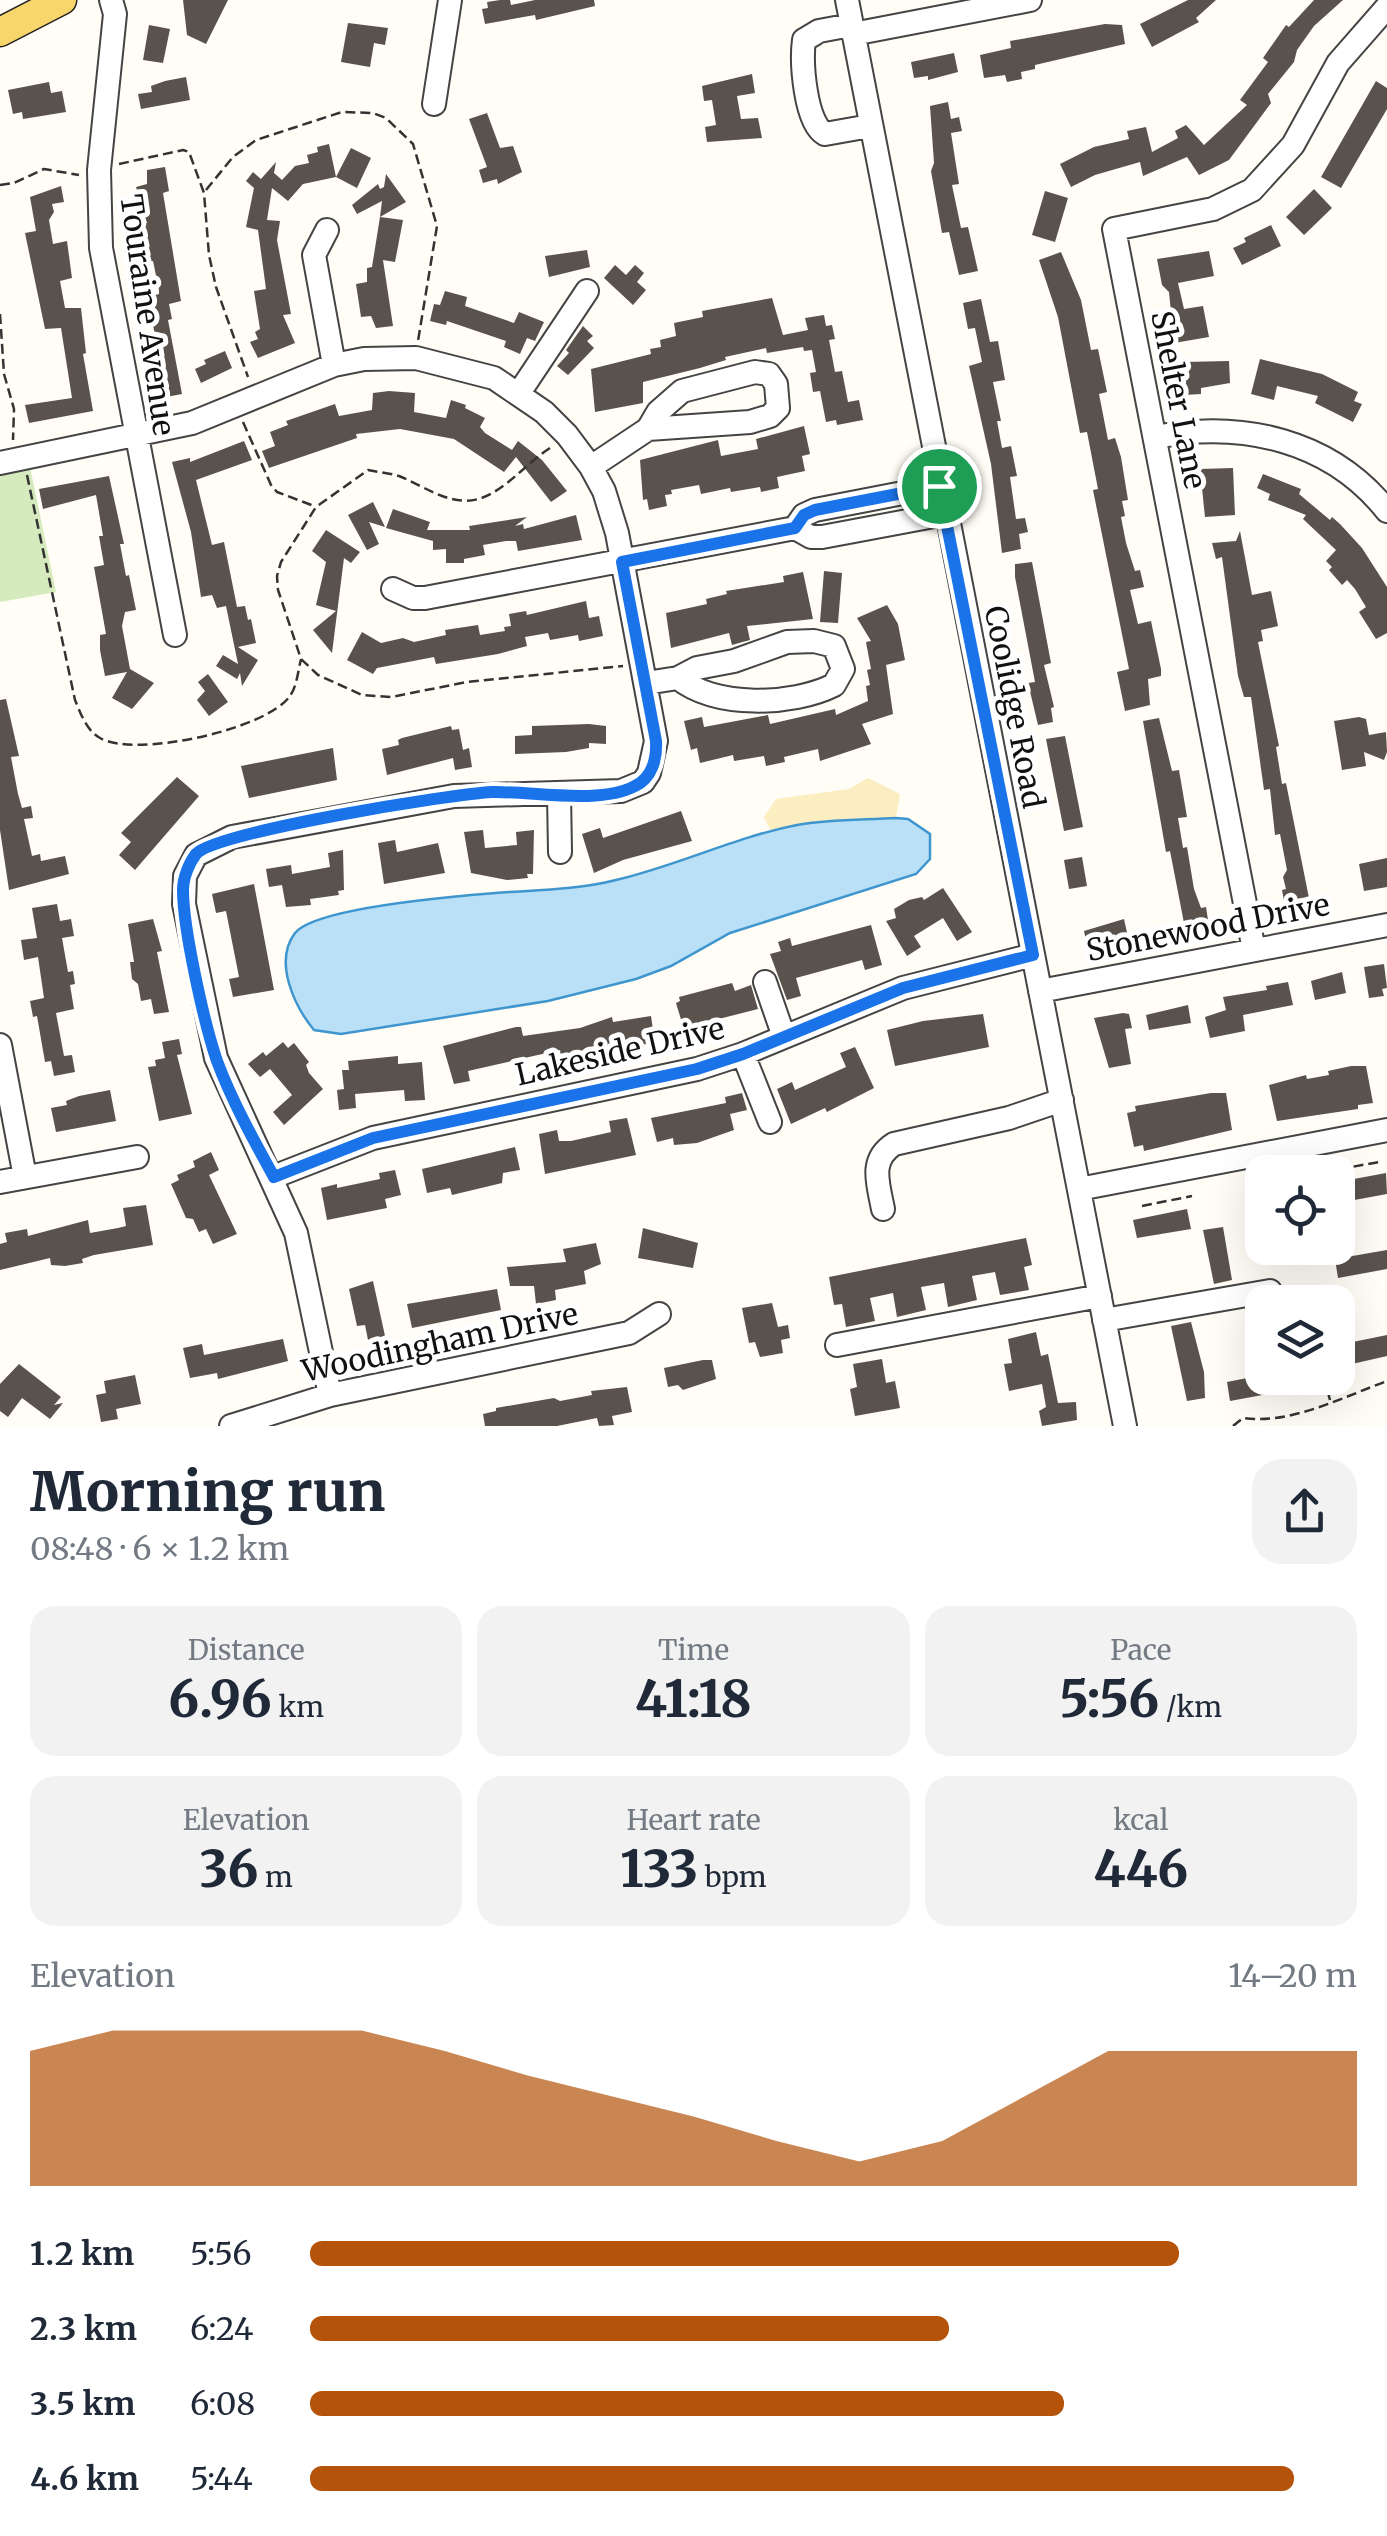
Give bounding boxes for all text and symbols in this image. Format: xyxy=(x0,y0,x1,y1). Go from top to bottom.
street label: Touraine Avenue xyxy=(112,192,184,438)
street label: Shelter Lane xyxy=(1143,308,1215,492)
pin xyxy=(897,444,982,529)
icon: arrive xyxy=(912,459,967,514)
street label: Coolidge Road xyxy=(977,602,1053,811)
street label: Stonewood Drive xyxy=(1083,885,1333,969)
street label: Lakeside Drive xyxy=(512,1009,728,1093)
map controls xyxy=(1245,1155,1355,1395)
button: locate xyxy=(1245,1155,1355,1265)
button: layers xyxy=(1245,1285,1355,1395)
street label: Woodingham Drive xyxy=(297,1294,581,1390)
text: Morning run xyxy=(30,1457,385,1526)
button: share xyxy=(1252,1459,1357,1564)
text: 08:48 · 6 × 1.2 km xyxy=(30,1529,289,1569)
text: Distance xyxy=(188,1632,305,1668)
text: Time xyxy=(658,1632,729,1668)
text: Pace xyxy=(1110,1632,1171,1668)
text: 6.96 xyxy=(168,1668,272,1731)
text: 41:18 xyxy=(635,1668,752,1731)
text: 5:56 xyxy=(1059,1668,1159,1731)
text: km xyxy=(272,1689,324,1725)
text: /km xyxy=(1159,1689,1222,1725)
text: Elevation xyxy=(183,1802,310,1838)
text: Heart rate xyxy=(627,1802,760,1838)
text: kcal xyxy=(1113,1802,1168,1838)
text: 36 xyxy=(199,1838,258,1901)
text: 133 xyxy=(620,1838,698,1901)
text: 446 xyxy=(1093,1838,1188,1901)
text: m xyxy=(258,1859,293,1895)
text: bpm xyxy=(698,1859,767,1895)
text: Elevation xyxy=(30,1956,175,1996)
text: 14–20 m xyxy=(1228,1956,1357,1996)
text: 1.2 km xyxy=(30,2234,134,2274)
text: 5:56 xyxy=(190,2234,252,2274)
text: 2.3 km xyxy=(30,2309,137,2349)
text: 6:24 xyxy=(190,2309,253,2349)
text: 3.5 km xyxy=(30,2384,135,2424)
text: 6:08 xyxy=(190,2384,255,2424)
text: 4.6 km xyxy=(30,2459,139,2499)
text: 5:44 xyxy=(190,2459,253,2499)

